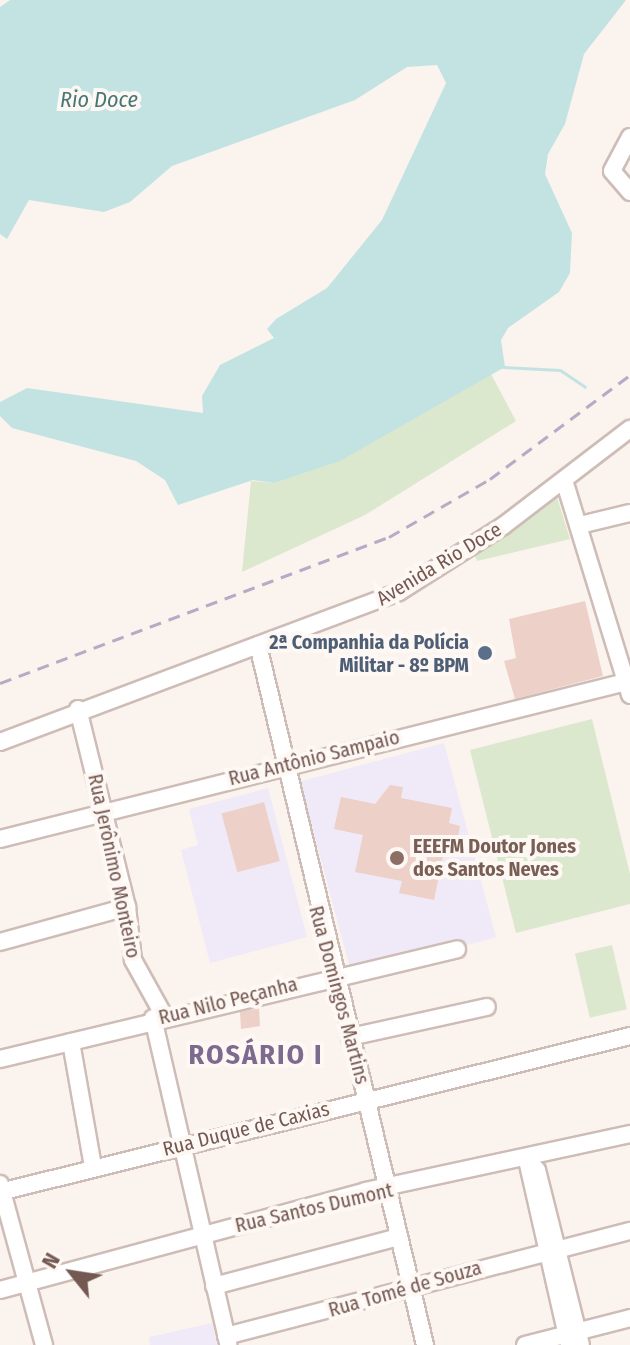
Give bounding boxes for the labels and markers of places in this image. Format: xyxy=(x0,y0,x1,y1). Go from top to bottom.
place label: 2ª Companhia da Polícia Militar - 8º BPM xyxy=(269,630,469,677)
marker: 2ª Companhia da Polícia Militar - 8º BPM xyxy=(476,644,494,662)
place label: EEEFM Doutor Jones dos Santos Neves xyxy=(413,834,576,881)
marker: EEEFM Doutor Jones dos Santos Neves xyxy=(388,849,406,867)

